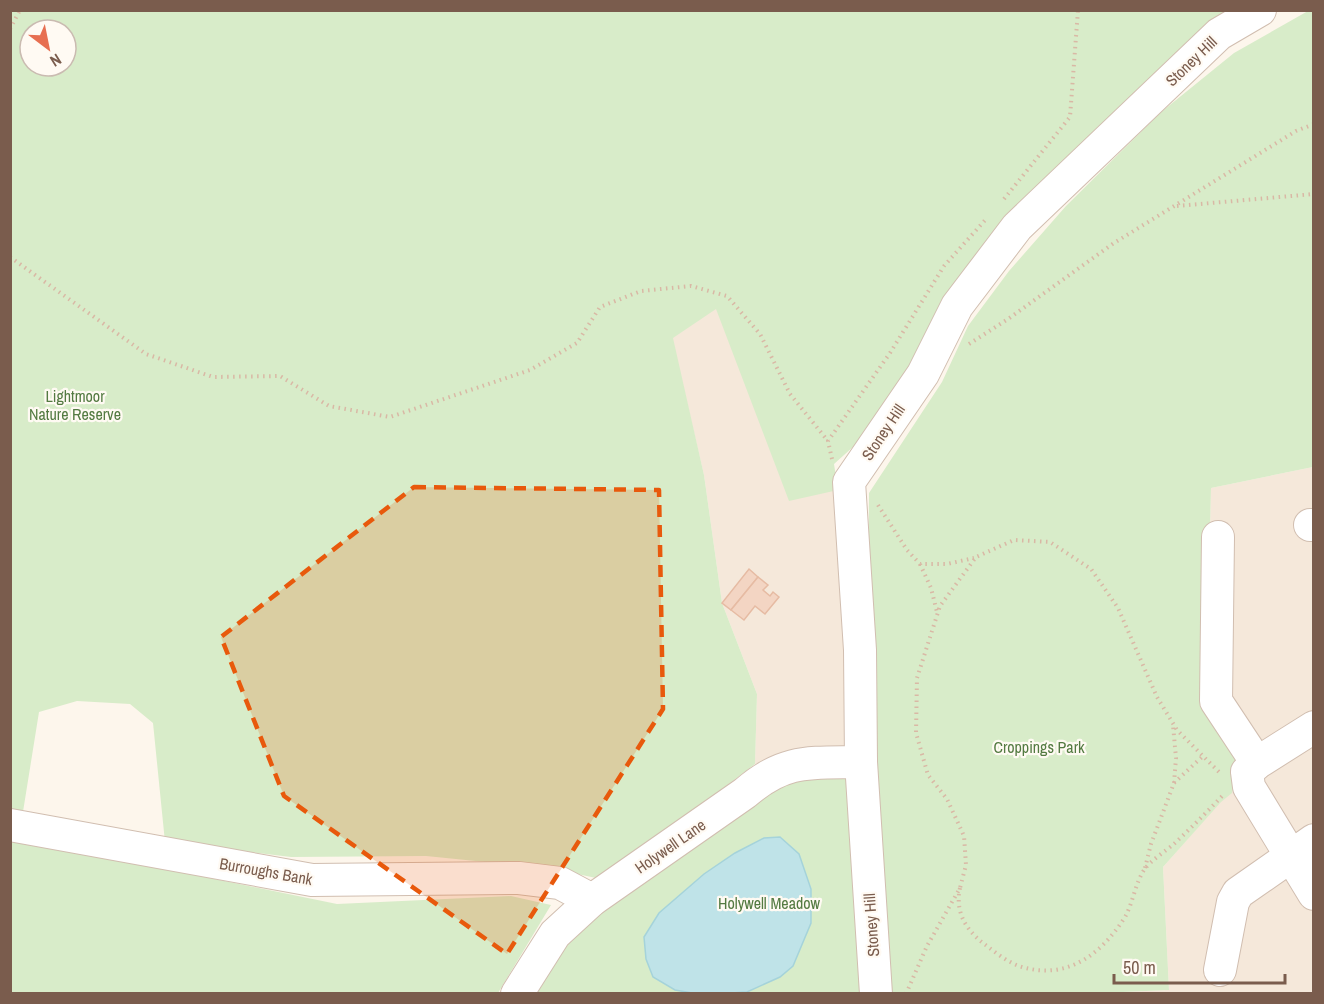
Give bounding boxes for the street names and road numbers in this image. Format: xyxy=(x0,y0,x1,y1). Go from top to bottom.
street label: Stoney Hill xyxy=(1161,31,1222,91)
street label: Stoney Hill xyxy=(856,399,910,464)
street label: Holywell Lane xyxy=(630,814,710,878)
street label: Burroughs Bank xyxy=(218,852,315,890)
street label: Stoney Hill xyxy=(858,893,884,957)

